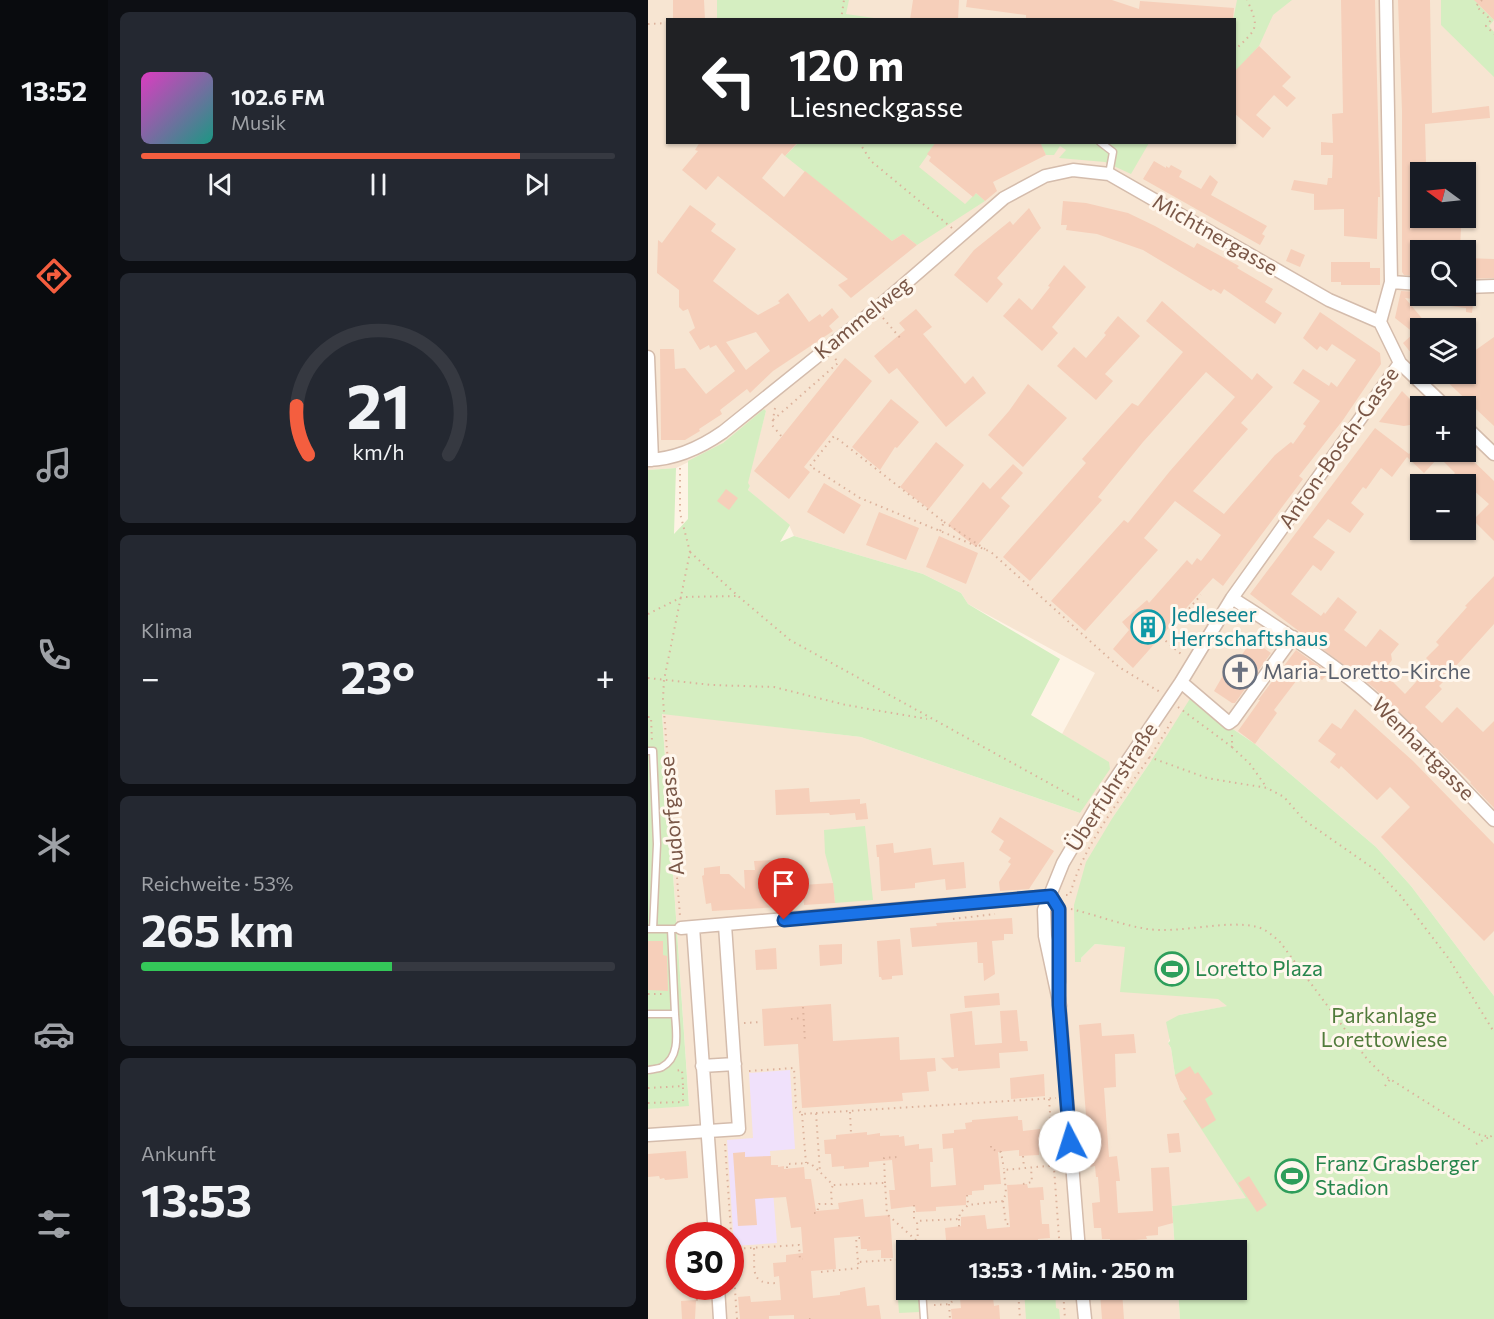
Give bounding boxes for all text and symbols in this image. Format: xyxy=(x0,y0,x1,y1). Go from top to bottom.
text: 120 m xyxy=(789,38,904,90)
icon: left xyxy=(690,42,768,120)
text: 13:52 xyxy=(21,74,87,107)
text: 102.6 FM xyxy=(231,83,325,110)
text: Liesneckgasse xyxy=(789,90,963,123)
text: Musik xyxy=(231,110,286,134)
north arrow xyxy=(1410,162,1476,228)
map controls xyxy=(1410,162,1476,540)
icon: previous xyxy=(204,168,237,201)
icon: pause xyxy=(362,168,395,201)
icon: next xyxy=(520,168,553,201)
street label: Michtnergasse xyxy=(1149,188,1283,280)
button: search xyxy=(1410,240,1476,306)
icon: directions xyxy=(33,255,75,297)
street label: Kammelweg xyxy=(809,270,915,363)
button: layers xyxy=(1410,318,1476,384)
street label: Anton-Bosch-Gasse xyxy=(1273,361,1403,533)
text: 21 xyxy=(346,366,410,442)
button: + xyxy=(1410,396,1476,462)
text: km/h xyxy=(352,439,404,465)
icon: music xyxy=(33,444,75,486)
button: − xyxy=(1410,474,1476,540)
place label: Jedleseer Herrschaftshaus xyxy=(1171,601,1328,650)
building icon: Jedleseer Herrschaftshaus xyxy=(1130,609,1166,645)
text: Klima xyxy=(141,618,193,642)
icon: phone xyxy=(33,634,75,676)
text: 23° xyxy=(341,648,415,703)
church icon: Maria-Loretto-Kirche xyxy=(1222,654,1258,690)
text: − xyxy=(141,656,160,697)
text: + xyxy=(596,656,615,697)
place label: Maria-Loretto-Kirche xyxy=(1263,658,1471,683)
street label: Wenhartgasse xyxy=(1367,691,1481,805)
street label: Überfuhrstraße xyxy=(1060,717,1162,855)
street label: Audorfgasse xyxy=(653,755,688,877)
icon: climate xyxy=(33,824,75,866)
pin xyxy=(758,858,809,920)
icon: arrive xyxy=(767,867,800,900)
text: Reichweite · 53% xyxy=(141,871,293,895)
text: 265 km xyxy=(141,901,294,956)
sports icon: Loretto Plaza xyxy=(1154,951,1190,987)
place label: Loretto Plaza xyxy=(1195,955,1323,980)
park label: Parkanlage Lorettowiese xyxy=(1321,1002,1447,1051)
icon: car xyxy=(33,1013,75,1055)
position arrow xyxy=(1038,1110,1102,1174)
text: Ankunft xyxy=(141,1141,216,1165)
place label: Franz Grasberger Stadion xyxy=(1315,1150,1479,1199)
sports icon: Franz Grasberger Stadion xyxy=(1274,1158,1310,1194)
text: 13:53 xyxy=(141,1171,252,1226)
icon: filters xyxy=(33,1203,75,1245)
speed limit sign: 30 xyxy=(666,1222,744,1300)
text: 13:53 · 1 Min. · 250 m xyxy=(968,1256,1175,1283)

